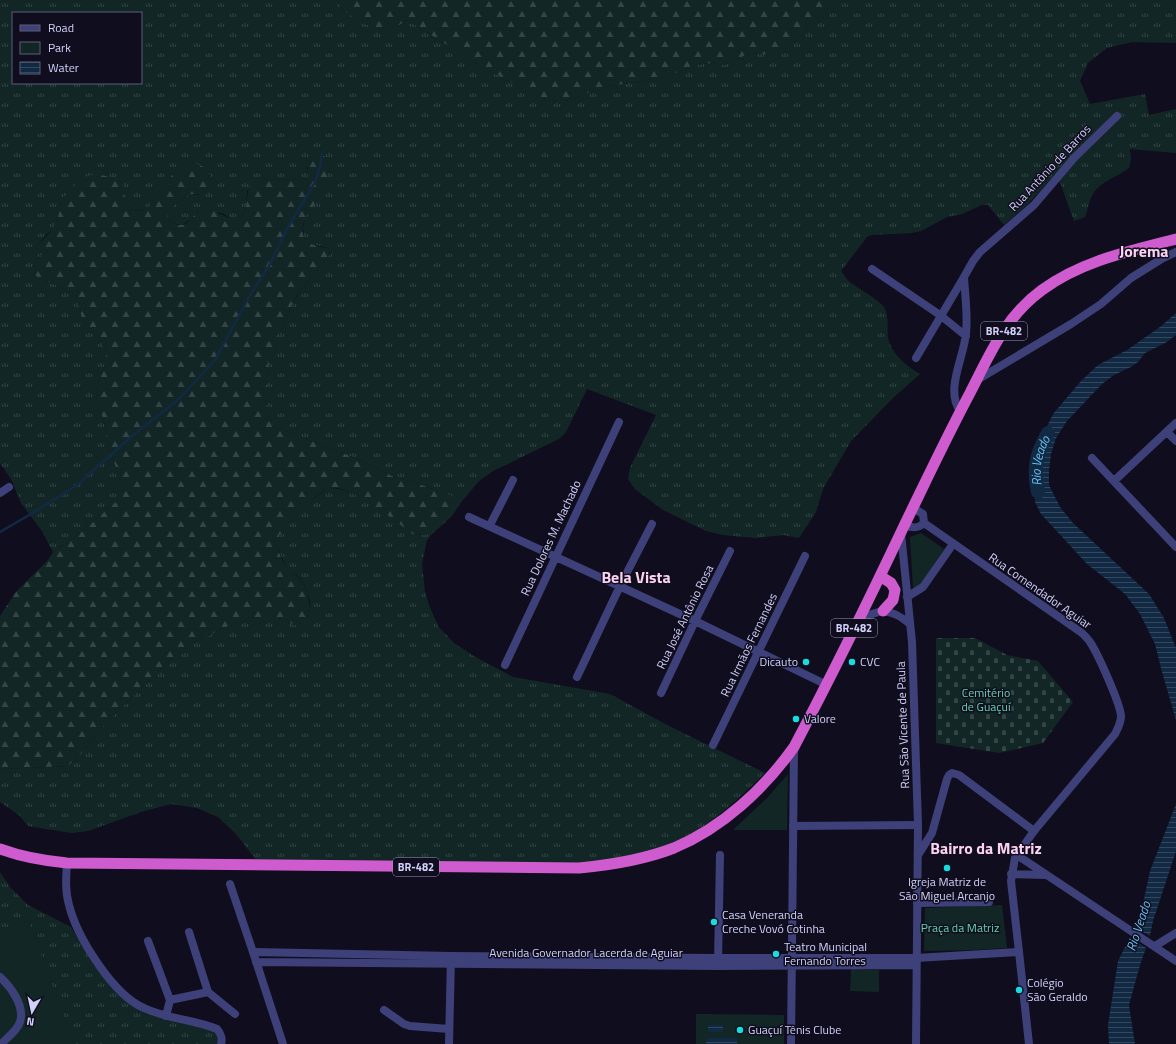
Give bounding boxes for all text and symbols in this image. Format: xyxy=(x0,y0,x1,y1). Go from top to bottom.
legend xyxy=(12,12,142,84)
text: Road xyxy=(48,18,74,37)
text: Park xyxy=(48,38,71,57)
text: Water xyxy=(48,58,79,77)
street label: Rua Antônio de Barros xyxy=(1004,120,1095,215)
district label: Jorema xyxy=(1120,239,1168,263)
road number: BR-482 xyxy=(981,322,1027,340)
water label: Rio Veado xyxy=(1026,431,1055,487)
street label: Rua Dolores M. Machado xyxy=(515,477,586,599)
street label: Rua Comendador Aguiar xyxy=(985,548,1096,633)
street label: Rua José Antônio Rosa xyxy=(651,561,718,672)
district label: Bela Vista xyxy=(601,565,671,589)
street label: Rua Irmãos Fernandes xyxy=(715,589,782,700)
road number: BR-482 xyxy=(831,619,877,637)
place label: Dicauto xyxy=(759,652,798,671)
place label: CVC xyxy=(860,652,880,671)
marker: Dicauto xyxy=(801,657,811,667)
marker: CVC xyxy=(847,657,857,667)
street label: Rua São Vicente de Paula xyxy=(891,661,914,789)
park label: Cemitério de Guaçuí xyxy=(961,683,1012,716)
place label: Valore xyxy=(804,709,836,728)
marker: Valore xyxy=(791,714,801,724)
district label: Bairro da Matriz xyxy=(930,836,1042,860)
road number: BR-482 xyxy=(393,858,439,876)
marker: Igreja Matriz de São Miguel Arcanjo xyxy=(942,863,952,873)
place label: Igreja Matriz de São Miguel Arcanjo xyxy=(899,872,995,905)
water label: Rio Veado xyxy=(1121,898,1156,954)
place label: Casa Veneranda Creche Vovó Cotinha xyxy=(722,905,825,938)
marker: Casa Veneranda Creche Vovó Cotinha xyxy=(709,917,719,927)
park label: Praça da Matriz xyxy=(921,918,999,937)
place label: Teatro Municipal Fernando Torres xyxy=(784,937,867,970)
street label: Avenida Governador Lacerda de Aguiar xyxy=(489,943,683,962)
marker: Teatro Municipal Fernando Torres xyxy=(771,949,781,959)
place label: Colégio São Geraldo xyxy=(1027,973,1088,1006)
marker: Colégio São Geraldo xyxy=(1014,985,1024,995)
north arrow xyxy=(12,992,52,1032)
text: N xyxy=(25,1013,35,1030)
place label: Guaçuí Tênis Clube xyxy=(748,1020,841,1039)
marker: Guaçuí Tênis Clube xyxy=(735,1025,745,1035)

